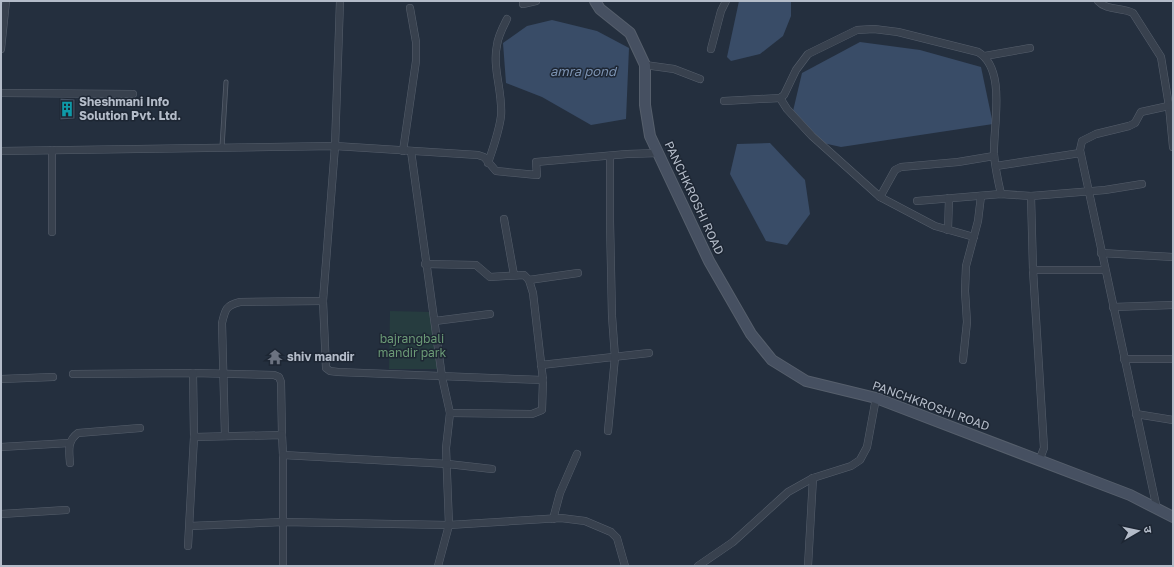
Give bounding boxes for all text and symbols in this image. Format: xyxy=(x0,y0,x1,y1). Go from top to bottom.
water label: amra pond xyxy=(550,63,618,79)
place label: Sheshmani Info Solution Pvt. Ltd. xyxy=(79,94,181,123)
building icon: Sheshmani Info Solution Pvt. Ltd. xyxy=(58,100,76,118)
street label: PANCHKROSHI ROAD xyxy=(662,139,727,257)
park label: bajrangbali mandir park xyxy=(378,331,447,360)
temple icon: shiv mandir xyxy=(266,348,284,366)
place label: shiv mandir xyxy=(287,349,355,364)
street label: PANCHKROSHI ROAD xyxy=(871,377,992,434)
north arrow xyxy=(1118,511,1158,551)
text: उ xyxy=(1141,525,1155,534)

